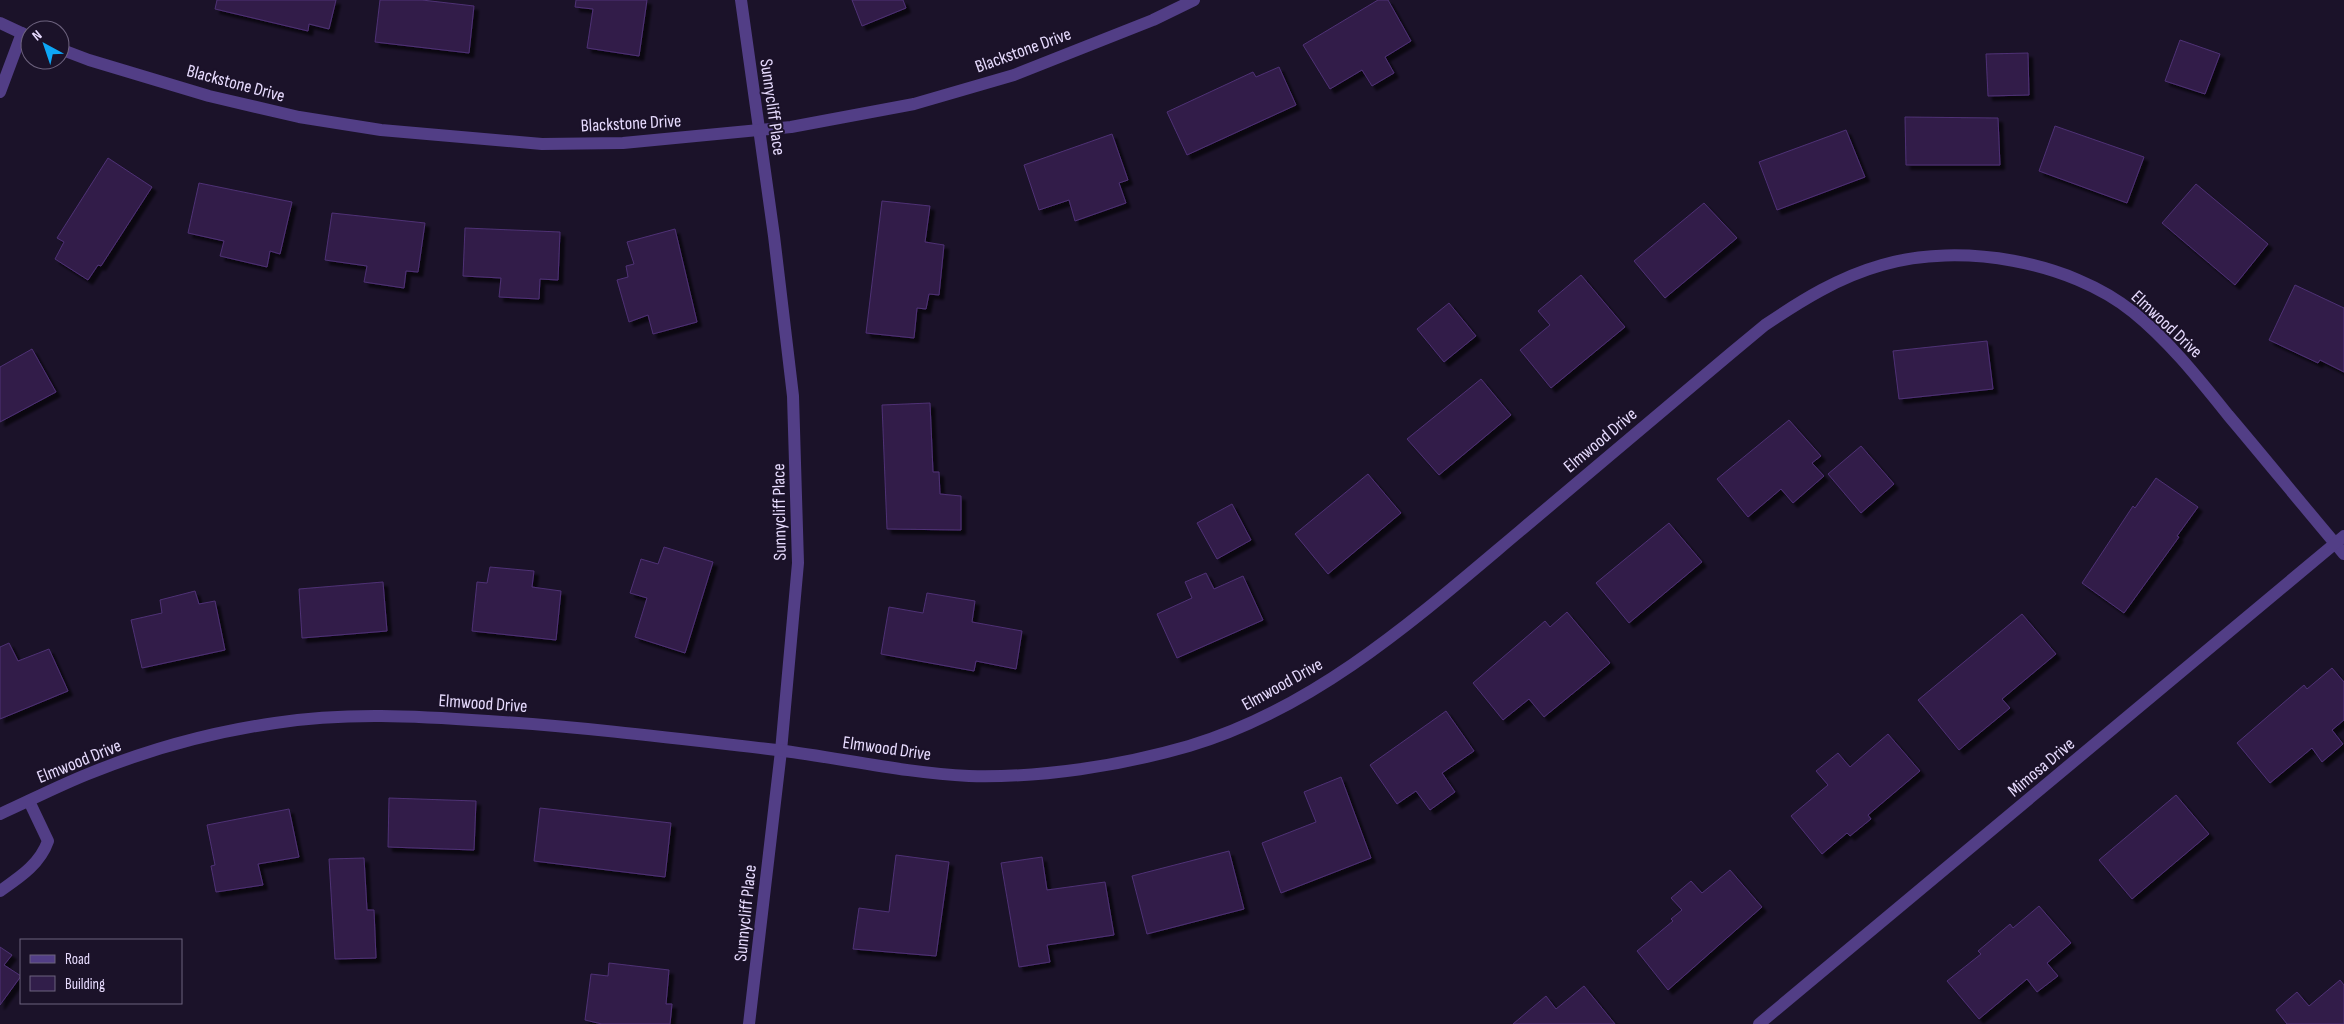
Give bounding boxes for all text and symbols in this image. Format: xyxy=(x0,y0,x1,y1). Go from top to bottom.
north arrow xyxy=(20,20,70,70)
street label: Blackstone Drive xyxy=(972,23,1074,78)
text: N xyxy=(29,27,45,44)
street label: Sunnycliff Place xyxy=(755,58,790,157)
street label: Blackstone Drive xyxy=(185,60,287,107)
street label: Blackstone Drive xyxy=(580,110,682,137)
street label: Elmwood Drive xyxy=(2127,286,2206,362)
street label: Elmwood Drive xyxy=(1559,404,1641,477)
street label: Sunnycliff Place xyxy=(768,463,791,561)
street label: Elmwood Drive xyxy=(1238,654,1326,715)
street label: Elmwood Drive xyxy=(438,690,528,717)
street label: Elmwood Drive xyxy=(841,732,933,765)
street label: Mimosa Drive xyxy=(2004,733,2079,801)
street label: Elmwood Drive xyxy=(34,735,124,788)
street label: Sunnycliff Place xyxy=(730,864,761,962)
legend xyxy=(20,939,182,1004)
text: Road xyxy=(65,950,90,969)
text: Building xyxy=(65,975,105,994)

